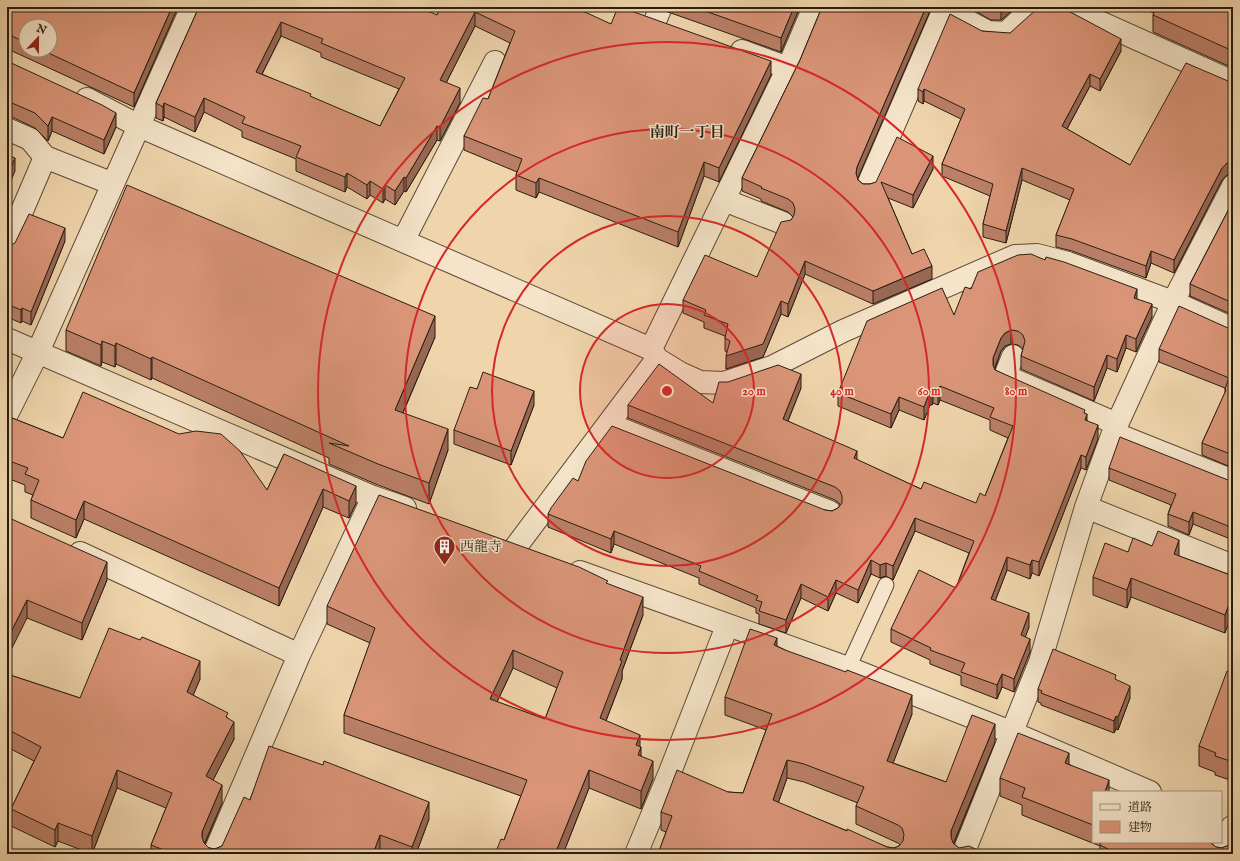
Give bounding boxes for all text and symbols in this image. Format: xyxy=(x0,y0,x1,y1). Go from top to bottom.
north arrow xyxy=(18,18,58,58)
text: N xyxy=(33,21,49,38)
district label: 南町一丁目 xyxy=(649,123,725,142)
centre of rings xyxy=(660,384,674,398)
text: 20 m xyxy=(742,384,766,399)
text: 40 m xyxy=(830,384,855,399)
text: 60 m xyxy=(918,384,941,399)
text: 80 m xyxy=(1005,384,1028,399)
building icon: 西龍寺 xyxy=(432,534,458,567)
place label: 西龍寺 xyxy=(460,538,502,556)
legend xyxy=(1092,791,1222,843)
text: 道路 xyxy=(1128,800,1152,815)
text: 建物 xyxy=(1128,820,1152,835)

